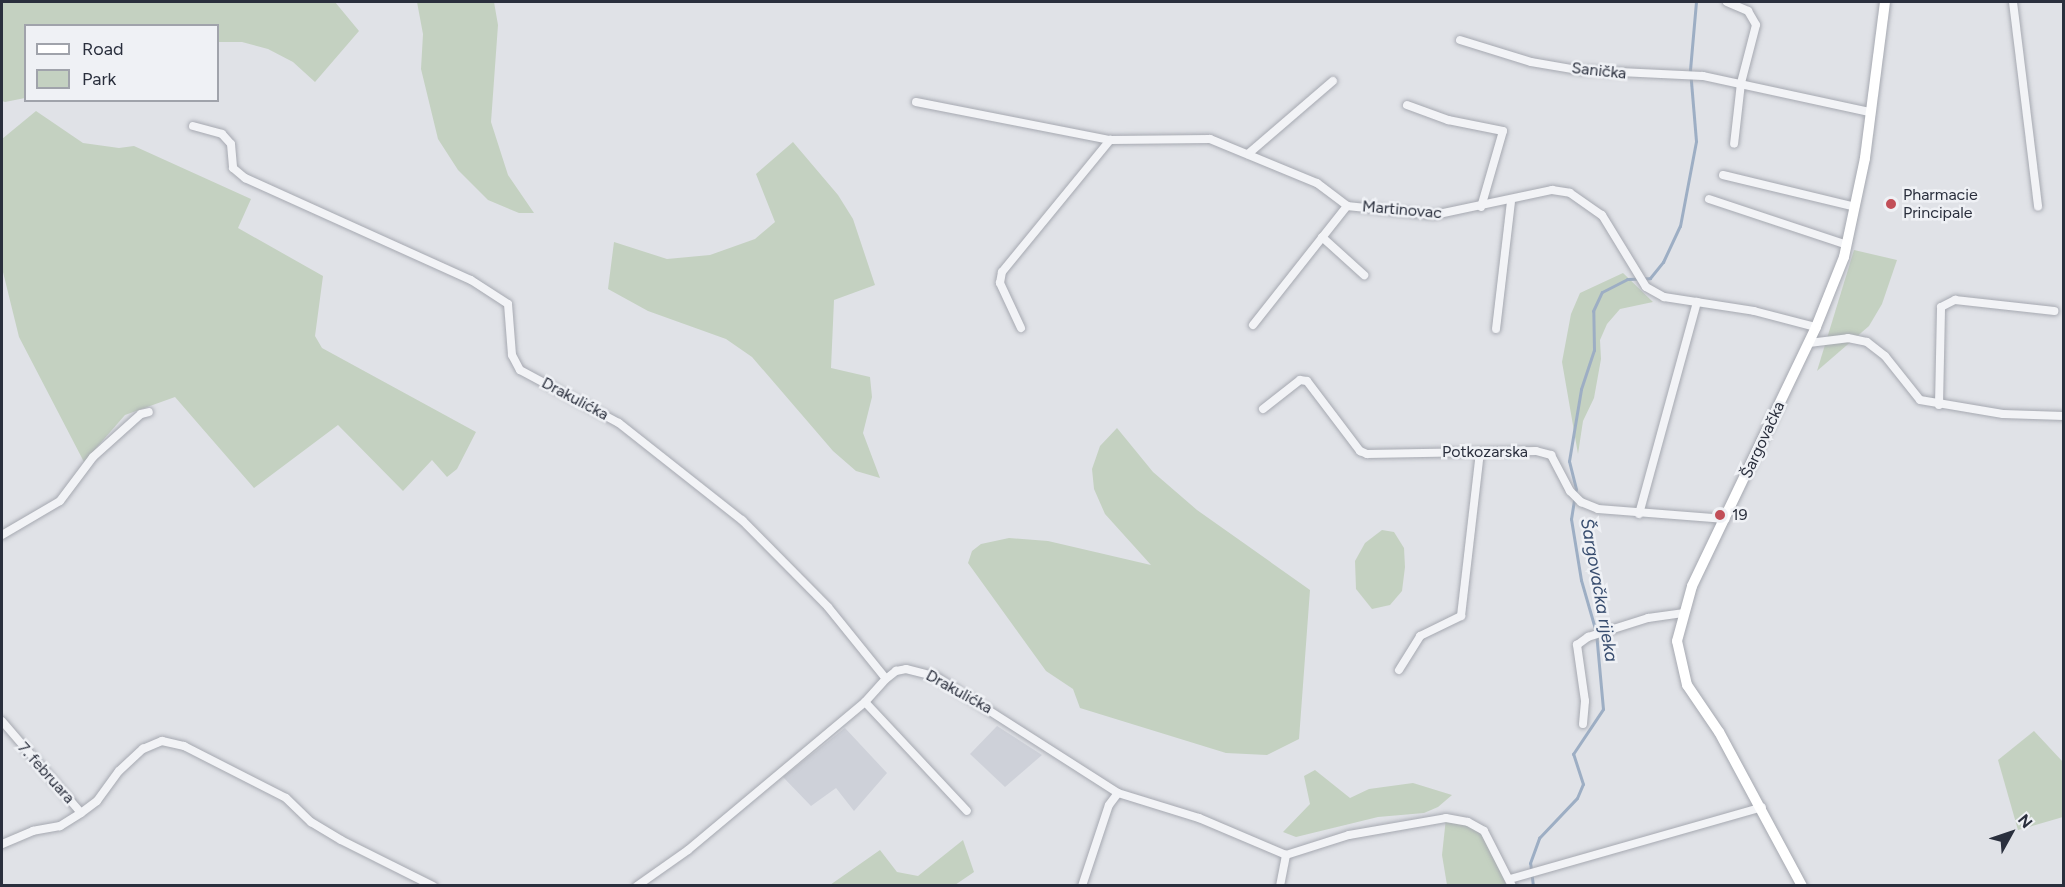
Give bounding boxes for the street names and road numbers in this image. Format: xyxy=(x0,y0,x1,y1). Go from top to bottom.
street label: Sanička xyxy=(1571,59,1627,83)
street label: Martinovac xyxy=(1361,197,1443,223)
street label: Drakulićka xyxy=(538,373,612,425)
street label: Šargovačka xyxy=(1737,399,1789,481)
street label: Potkozarska xyxy=(1442,442,1528,462)
street label: Drakulićka xyxy=(922,666,996,718)
street label: 7. februara xyxy=(13,738,79,808)

